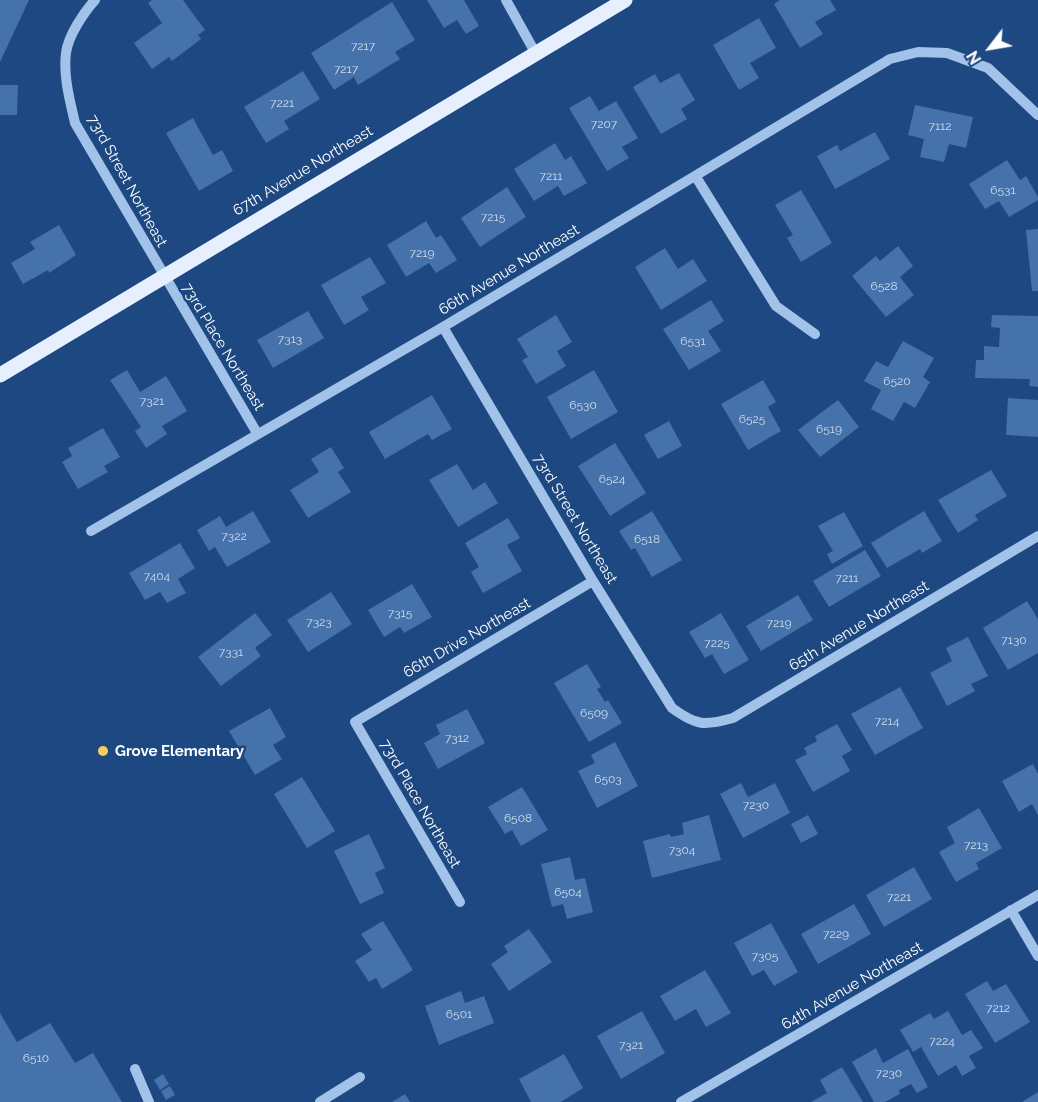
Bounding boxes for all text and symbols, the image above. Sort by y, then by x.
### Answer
north arrow [960,18,1020,78]
house number: 7217 [351,39,375,53]
text: N [963,47,985,68]
house number: 7217 [334,62,358,76]
house number: 7221 [270,96,294,110]
street label: 73rd Street Northeast [83,112,171,250]
house number: 7207 [591,117,617,131]
house number: 7112 [929,119,951,133]
street label: 67th Avenue Northeast [230,122,376,220]
house number: 7211 [540,169,562,183]
house number: 6531 [990,183,1016,197]
house number: 7215 [481,210,505,224]
street label: 66th Avenue Northeast [435,221,583,319]
house number: 7219 [410,246,434,260]
house number: 6528 [870,279,898,293]
street label: 73rd Place Northeast [178,280,268,414]
house number: 7313 [278,332,302,346]
house number: 6531 [680,334,706,348]
house number: 6520 [883,374,911,388]
house number: 7321 [140,394,164,408]
house number: 6530 [569,398,597,412]
house number: 6525 [739,412,765,426]
house number: 6519 [816,422,842,436]
street label: 73rd Street Northeast [529,451,621,587]
house number: 6524 [599,472,625,486]
house number: 7322 [221,529,247,543]
house number: 6518 [634,532,660,546]
house number: 7404 [144,569,170,583]
house number: 7211 [836,571,858,585]
street label: 65th Avenue Northeast [786,577,932,675]
street label: 66th Drive Northeast [400,594,534,682]
house number: 7315 [388,606,412,620]
house number: 7323 [306,615,332,629]
house number: 7219 [767,616,791,630]
house number: 7130 [1001,633,1027,647]
house number: 7225 [704,636,730,650]
house number: 7331 [219,645,243,659]
house number: 6509 [580,706,608,720]
house number: 7214 [875,714,899,728]
house number: 7312 [445,731,469,745]
street label: 73rd Place Northeast [376,737,464,871]
place label: Grove Elementary [115,742,244,760]
marker: Grove Elementary [96,744,110,758]
house number: 6503 [594,772,622,786]
house number: 7230 [743,798,769,812]
house number: 6508 [504,811,532,825]
house number: 7213 [964,838,988,852]
house number: 7304 [669,843,695,857]
house number: 6504 [554,885,582,899]
house number: 7221 [887,890,911,904]
house number: 7229 [823,927,849,941]
street label: 64th Avenue Northeast [778,938,926,1034]
house number: 7305 [752,949,778,963]
house number: 7212 [986,1001,1010,1015]
house number: 6501 [446,1007,472,1021]
house number: 7224 [929,1034,955,1048]
house number: 7321 [619,1038,643,1052]
house number: 6510 [23,1051,49,1065]
house number: 7230 [876,1066,902,1080]

